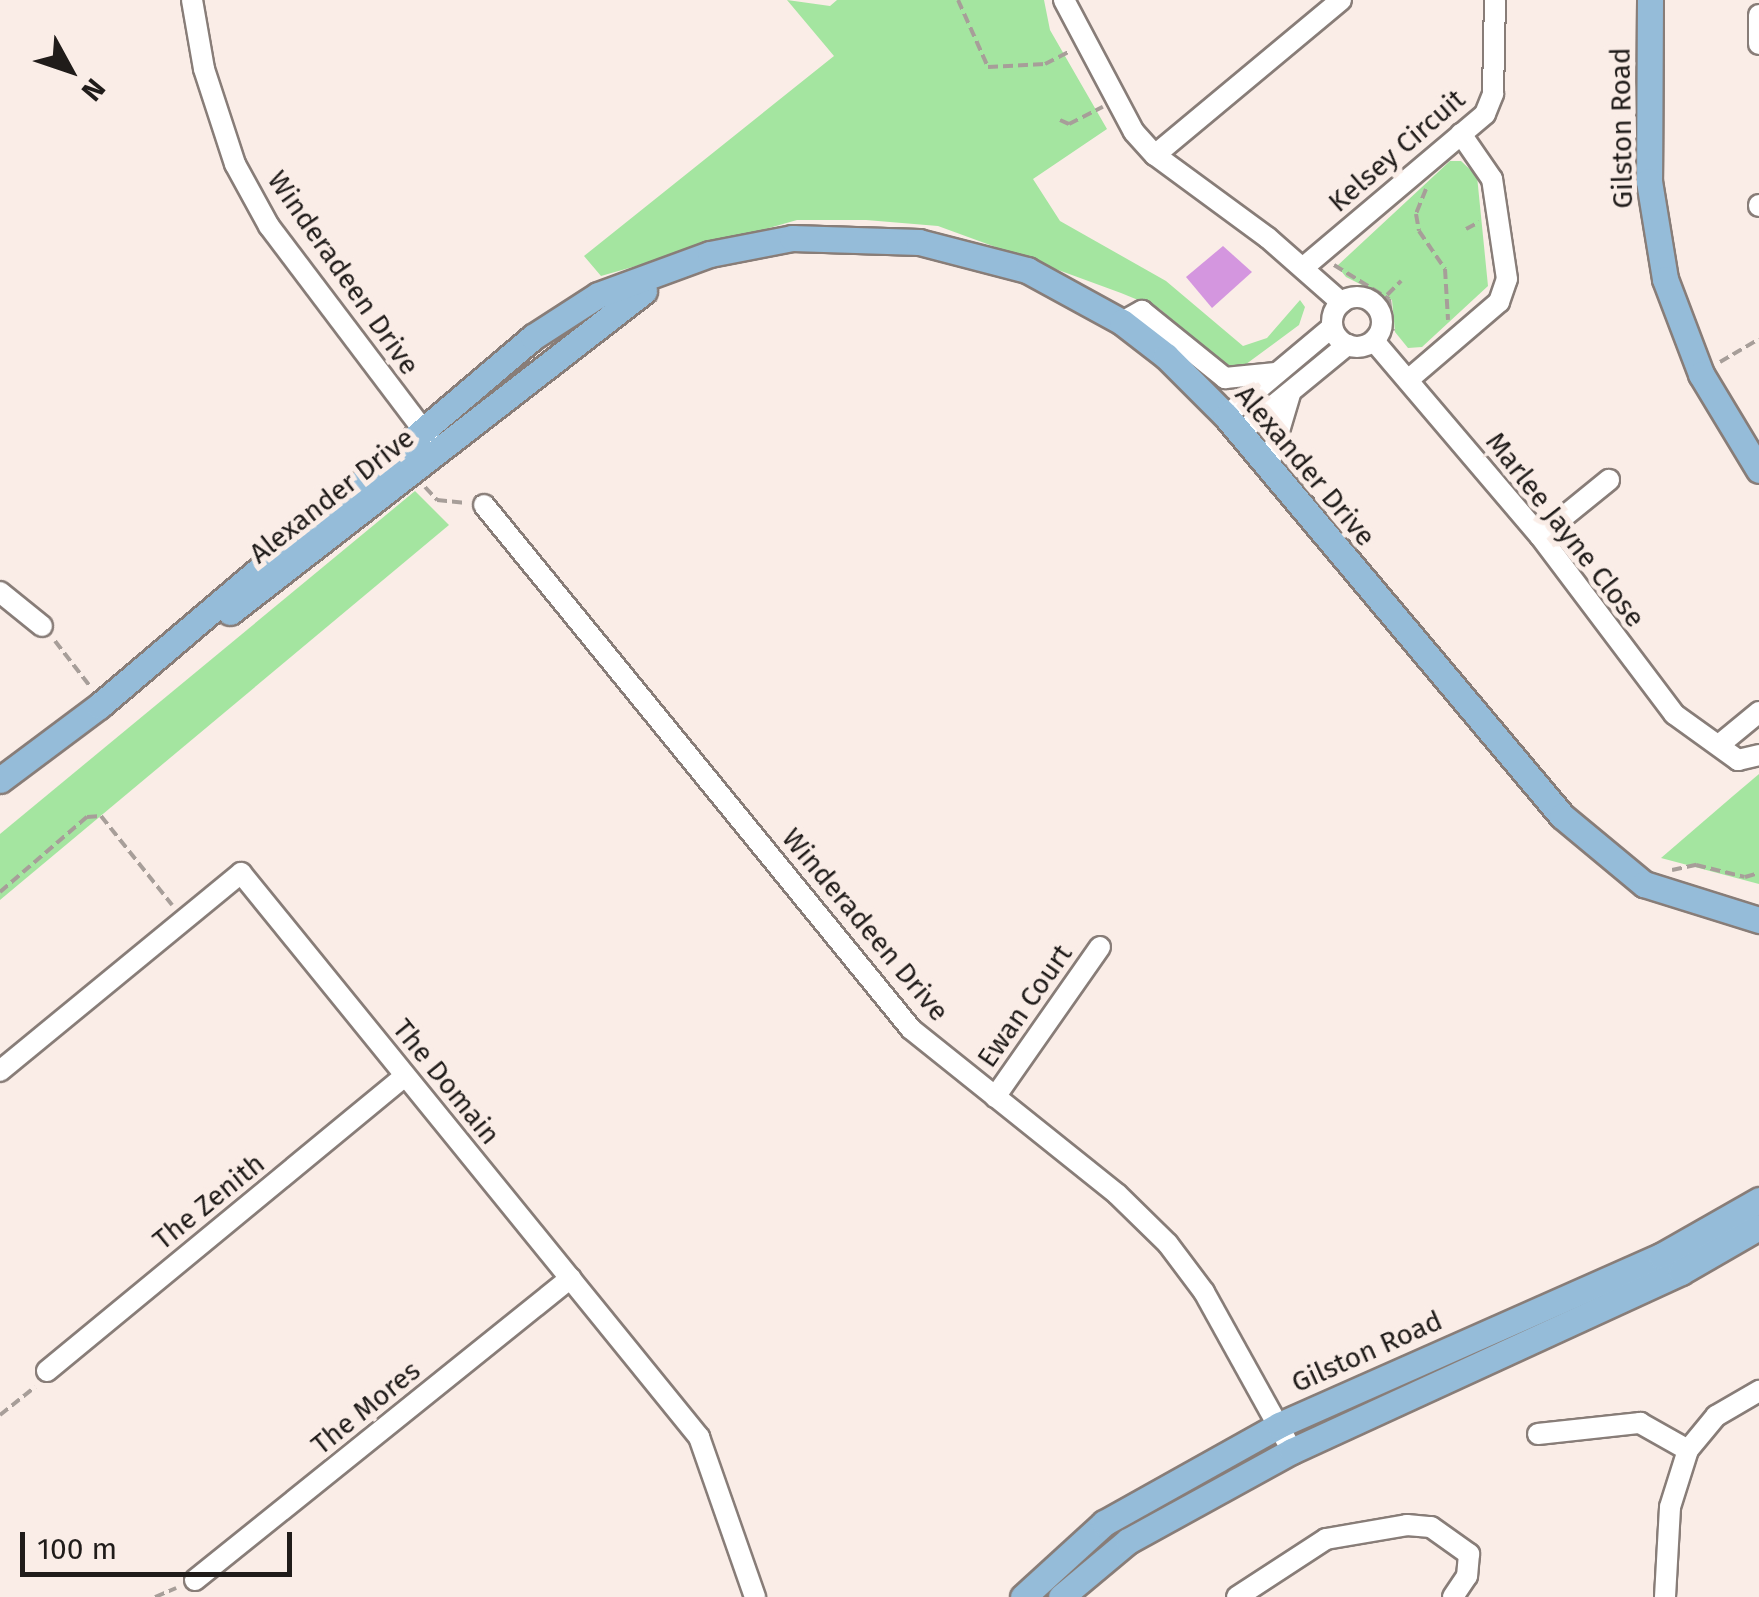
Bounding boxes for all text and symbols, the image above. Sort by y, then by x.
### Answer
north arrow [20,20,120,120]
street label: Gilston Road [1604,47,1640,209]
text: N [75,72,112,107]
street label: Kelsey Circuit [1322,83,1472,219]
street label: Winderadeen Drive [260,165,426,381]
street label: Alexander Drive [1228,379,1382,553]
street label: Alexander Drive [243,421,421,571]
street label: Marlee Jayne Close [1478,426,1652,634]
street label: Winderadeen Drive [775,822,955,1028]
street label: Ewan Court [970,938,1080,1074]
street label: The Domain [385,1013,507,1151]
street label: The Zenith [146,1147,272,1257]
street label: Gilston Road [1286,1304,1448,1400]
street label: The Mores [305,1354,427,1462]
scale bar [25,1512,298,1574]
text: 100 m [37,1531,117,1567]

